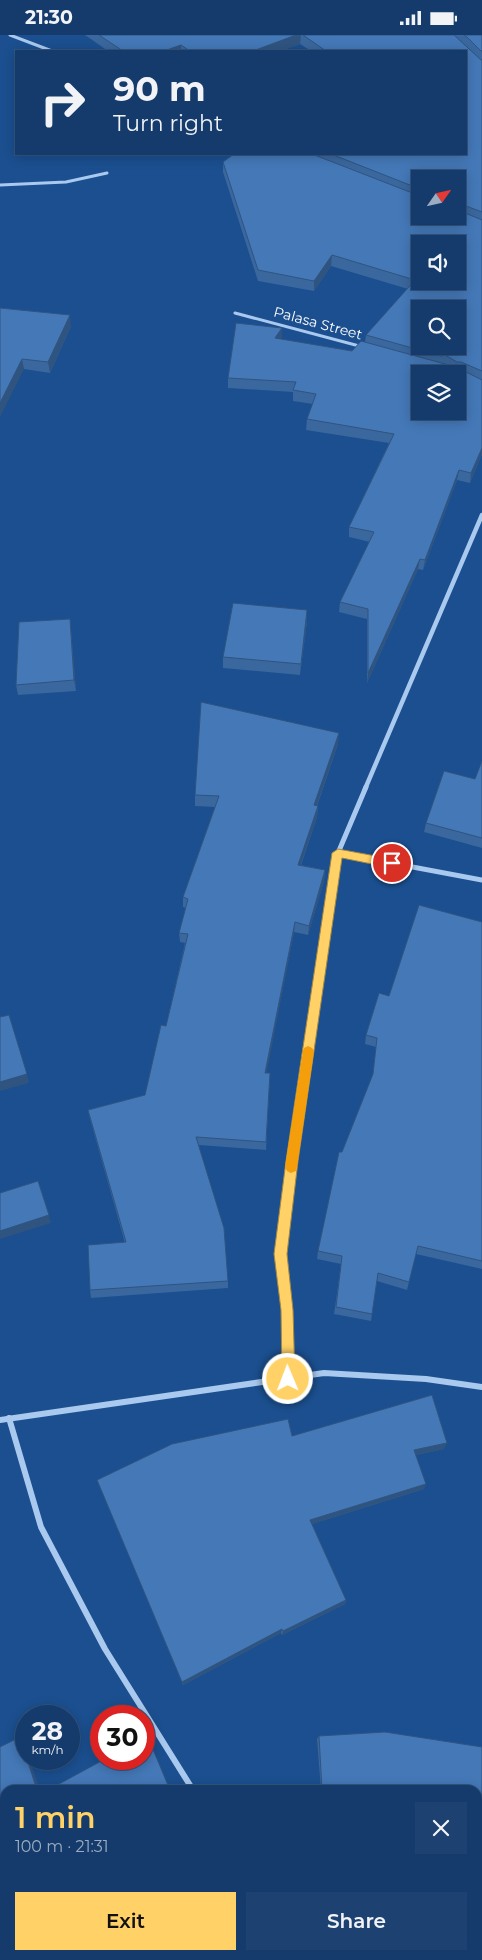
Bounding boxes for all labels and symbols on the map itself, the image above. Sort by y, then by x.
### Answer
north arrow [411,170,466,225]
street label: Palasa Street [272,303,365,344]
pin [371,842,413,884]
position arrow [261,1352,313,1404]
speed limit sign: 30 [90,1705,155,1770]

